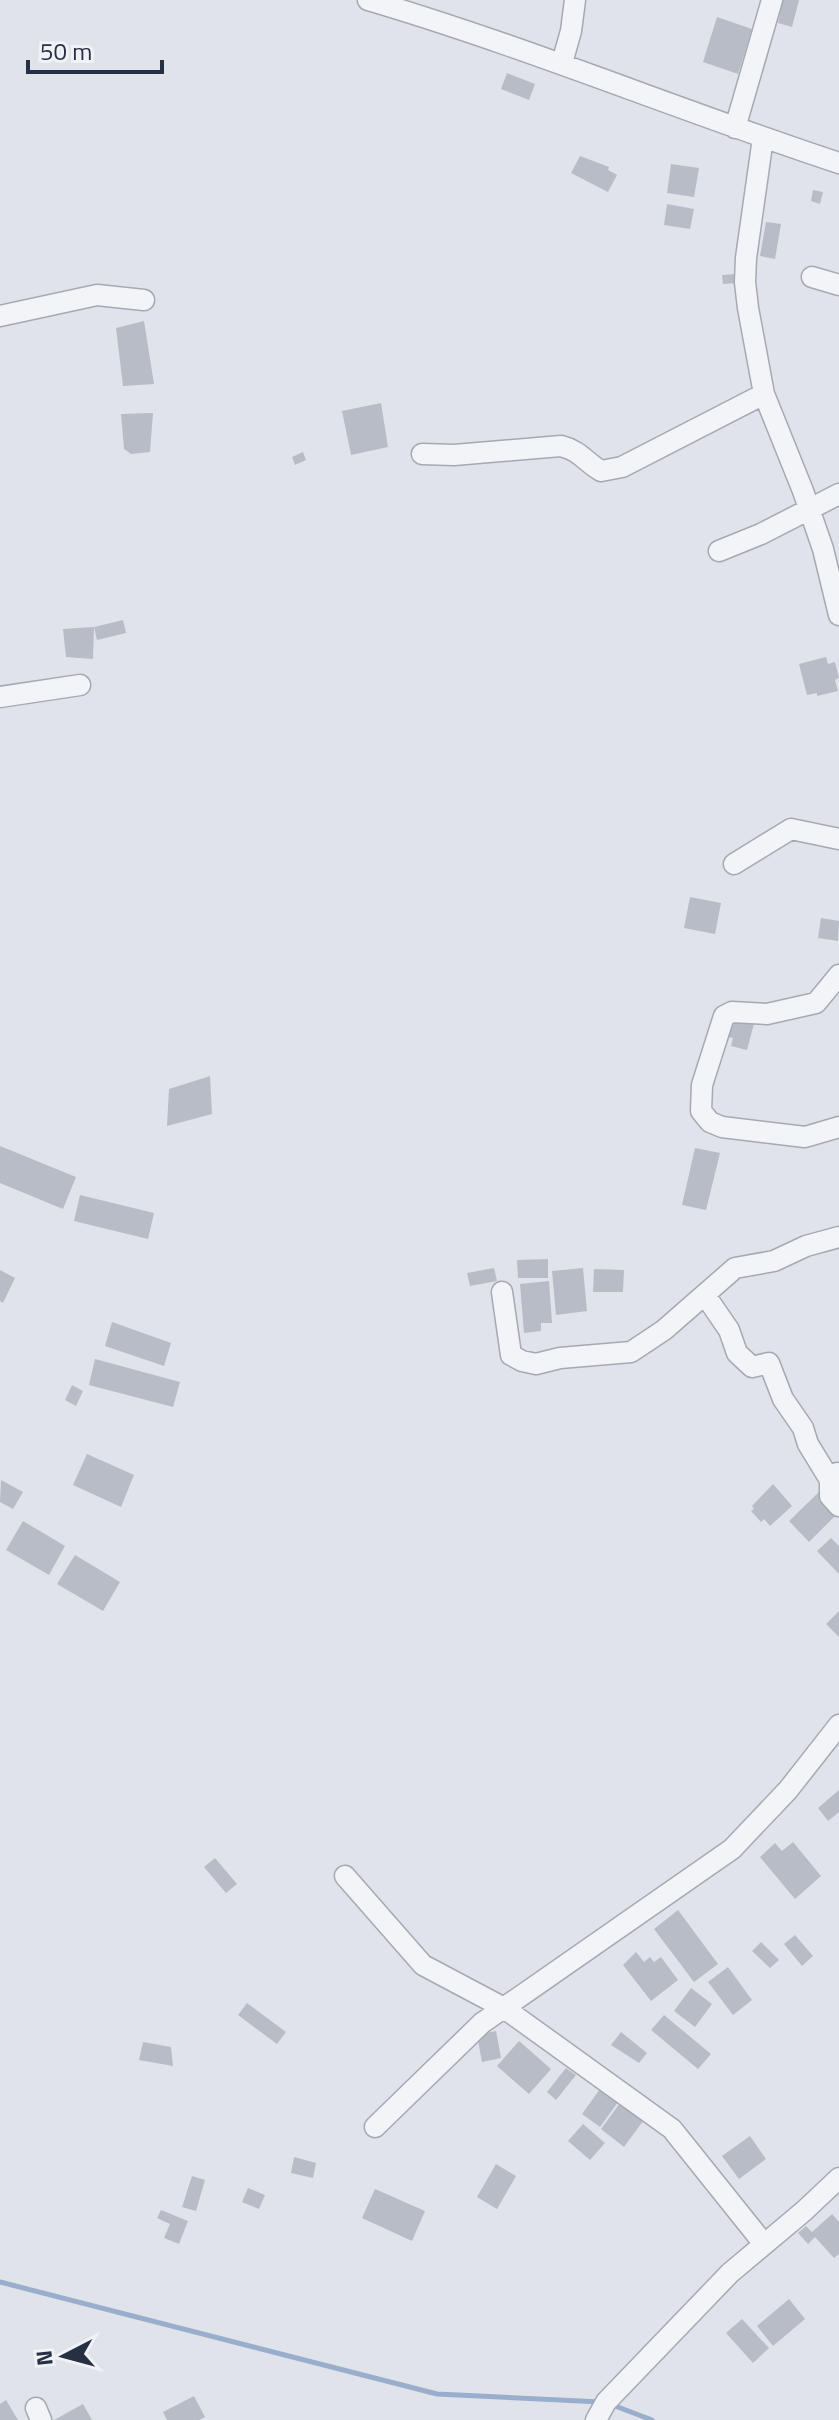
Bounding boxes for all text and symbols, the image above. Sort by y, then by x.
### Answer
scale bar [28,24,162,74]
text: 50 m [40,33,92,69]
north arrow [24,2316,104,2396]
text: N [26,2349,62,2367]

